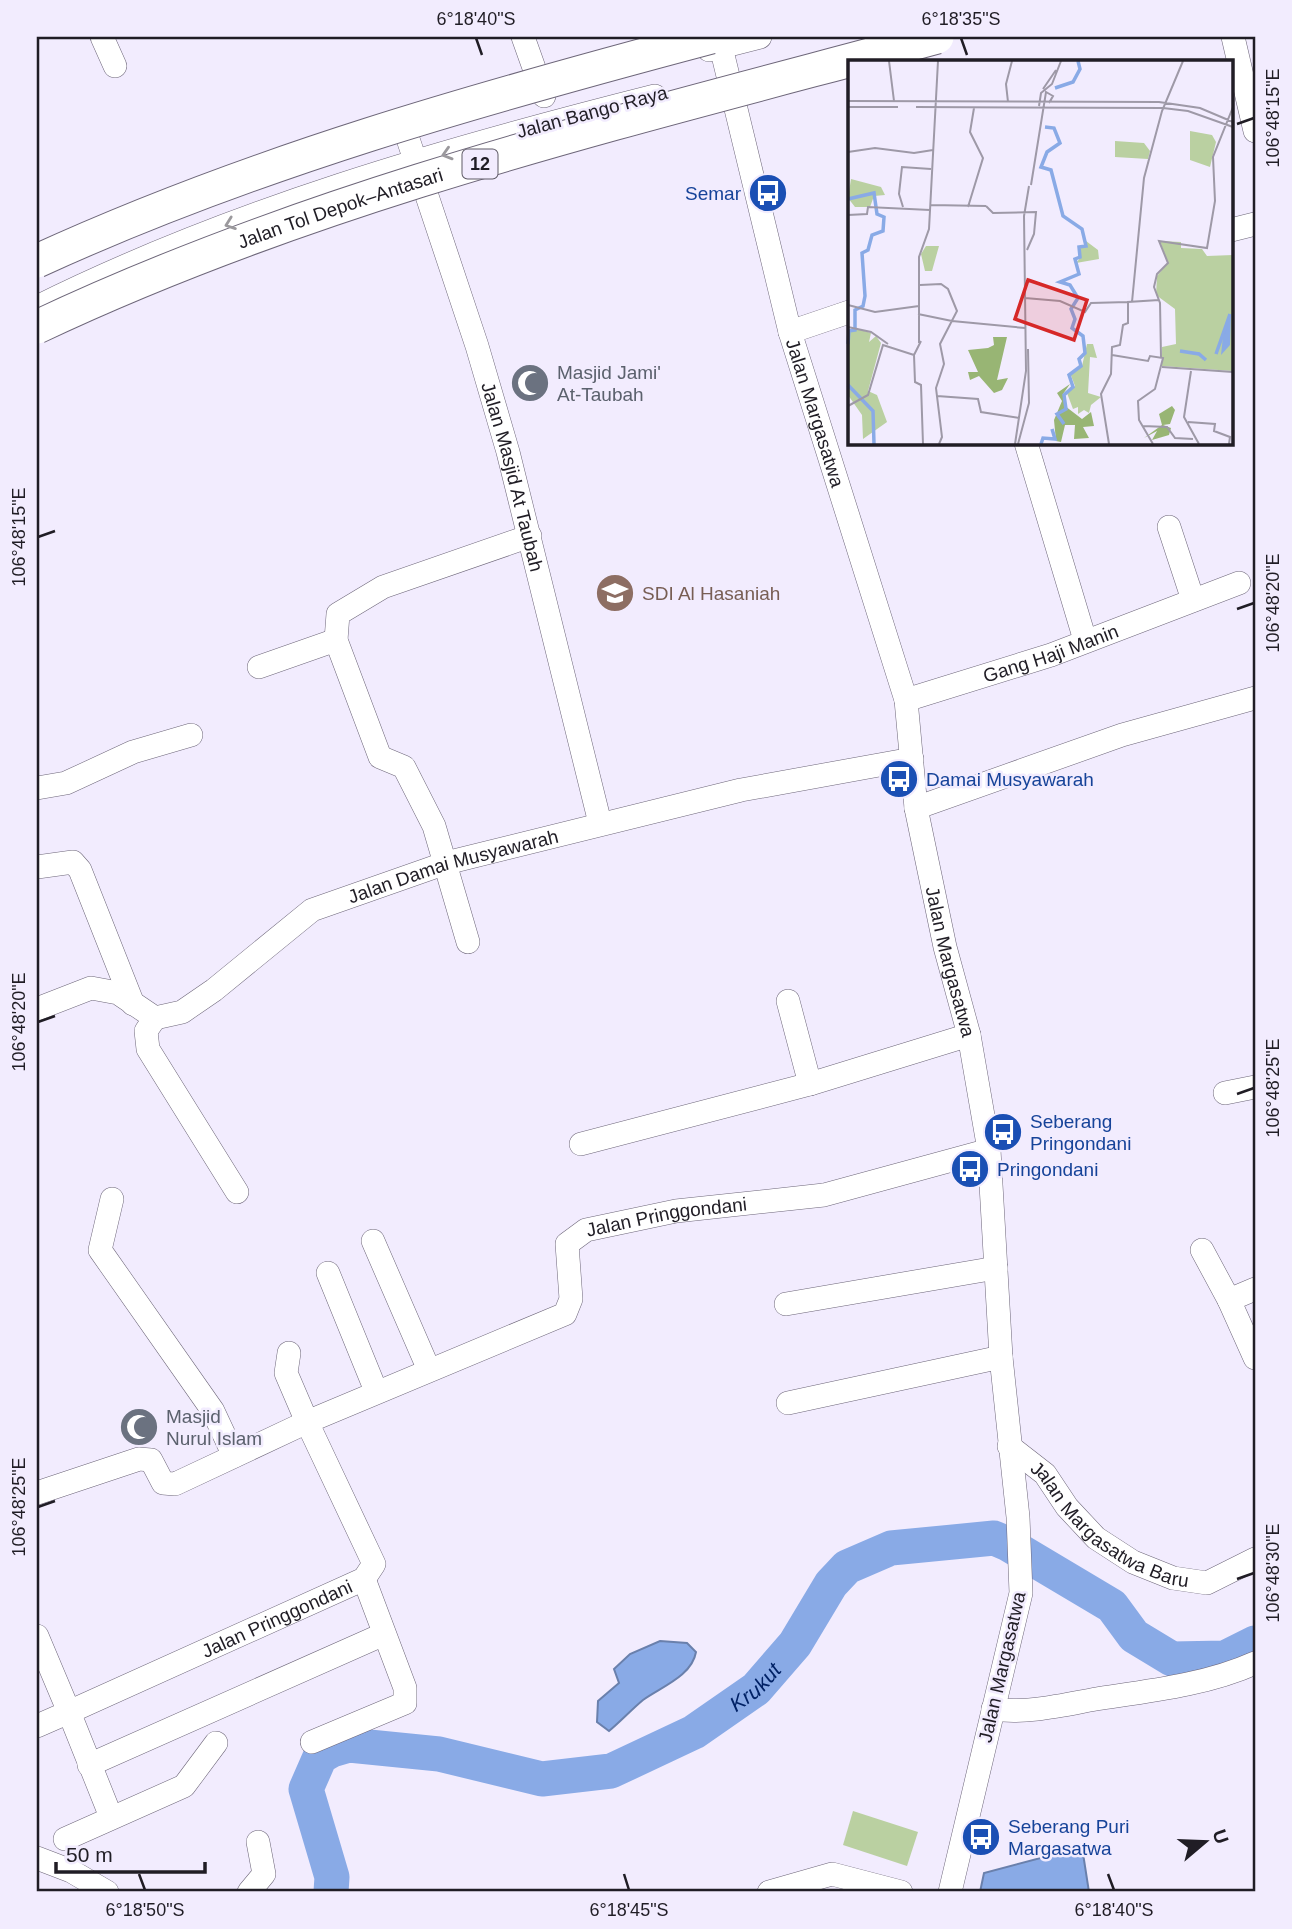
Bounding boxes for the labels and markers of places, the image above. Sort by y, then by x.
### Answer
bus stop icon: Semar [747,172,789,214]
place label: Semar [685,183,742,204]
mosque icon: Masjid Jami' At-Taubah [509,362,551,404]
place label: Masjid Jami' At-Taubah [557,362,661,405]
school or university icon: SDI Al Hasaniah [594,572,636,614]
place label: SDI Al Hasaniah [642,583,780,604]
bus stop icon: Damai Musyawarah [878,758,920,800]
place label: Damai Musyawarah [926,769,1094,790]
bus stop icon: Seberang Pringondani [982,1111,1024,1153]
place label: Seberang Pringondani [1030,1111,1131,1154]
bus stop icon: Pringondani [949,1148,991,1190]
place label: Pringondani [997,1159,1098,1180]
mosque icon: Masjid Nurul Islam [118,1406,160,1448]
place label: Masjid Nurul Islam [166,1406,262,1449]
bus stop icon: Seberang Puri Margasatwa [960,1816,1002,1858]
place label: Seberang Puri Margasatwa [1008,1816,1129,1859]

